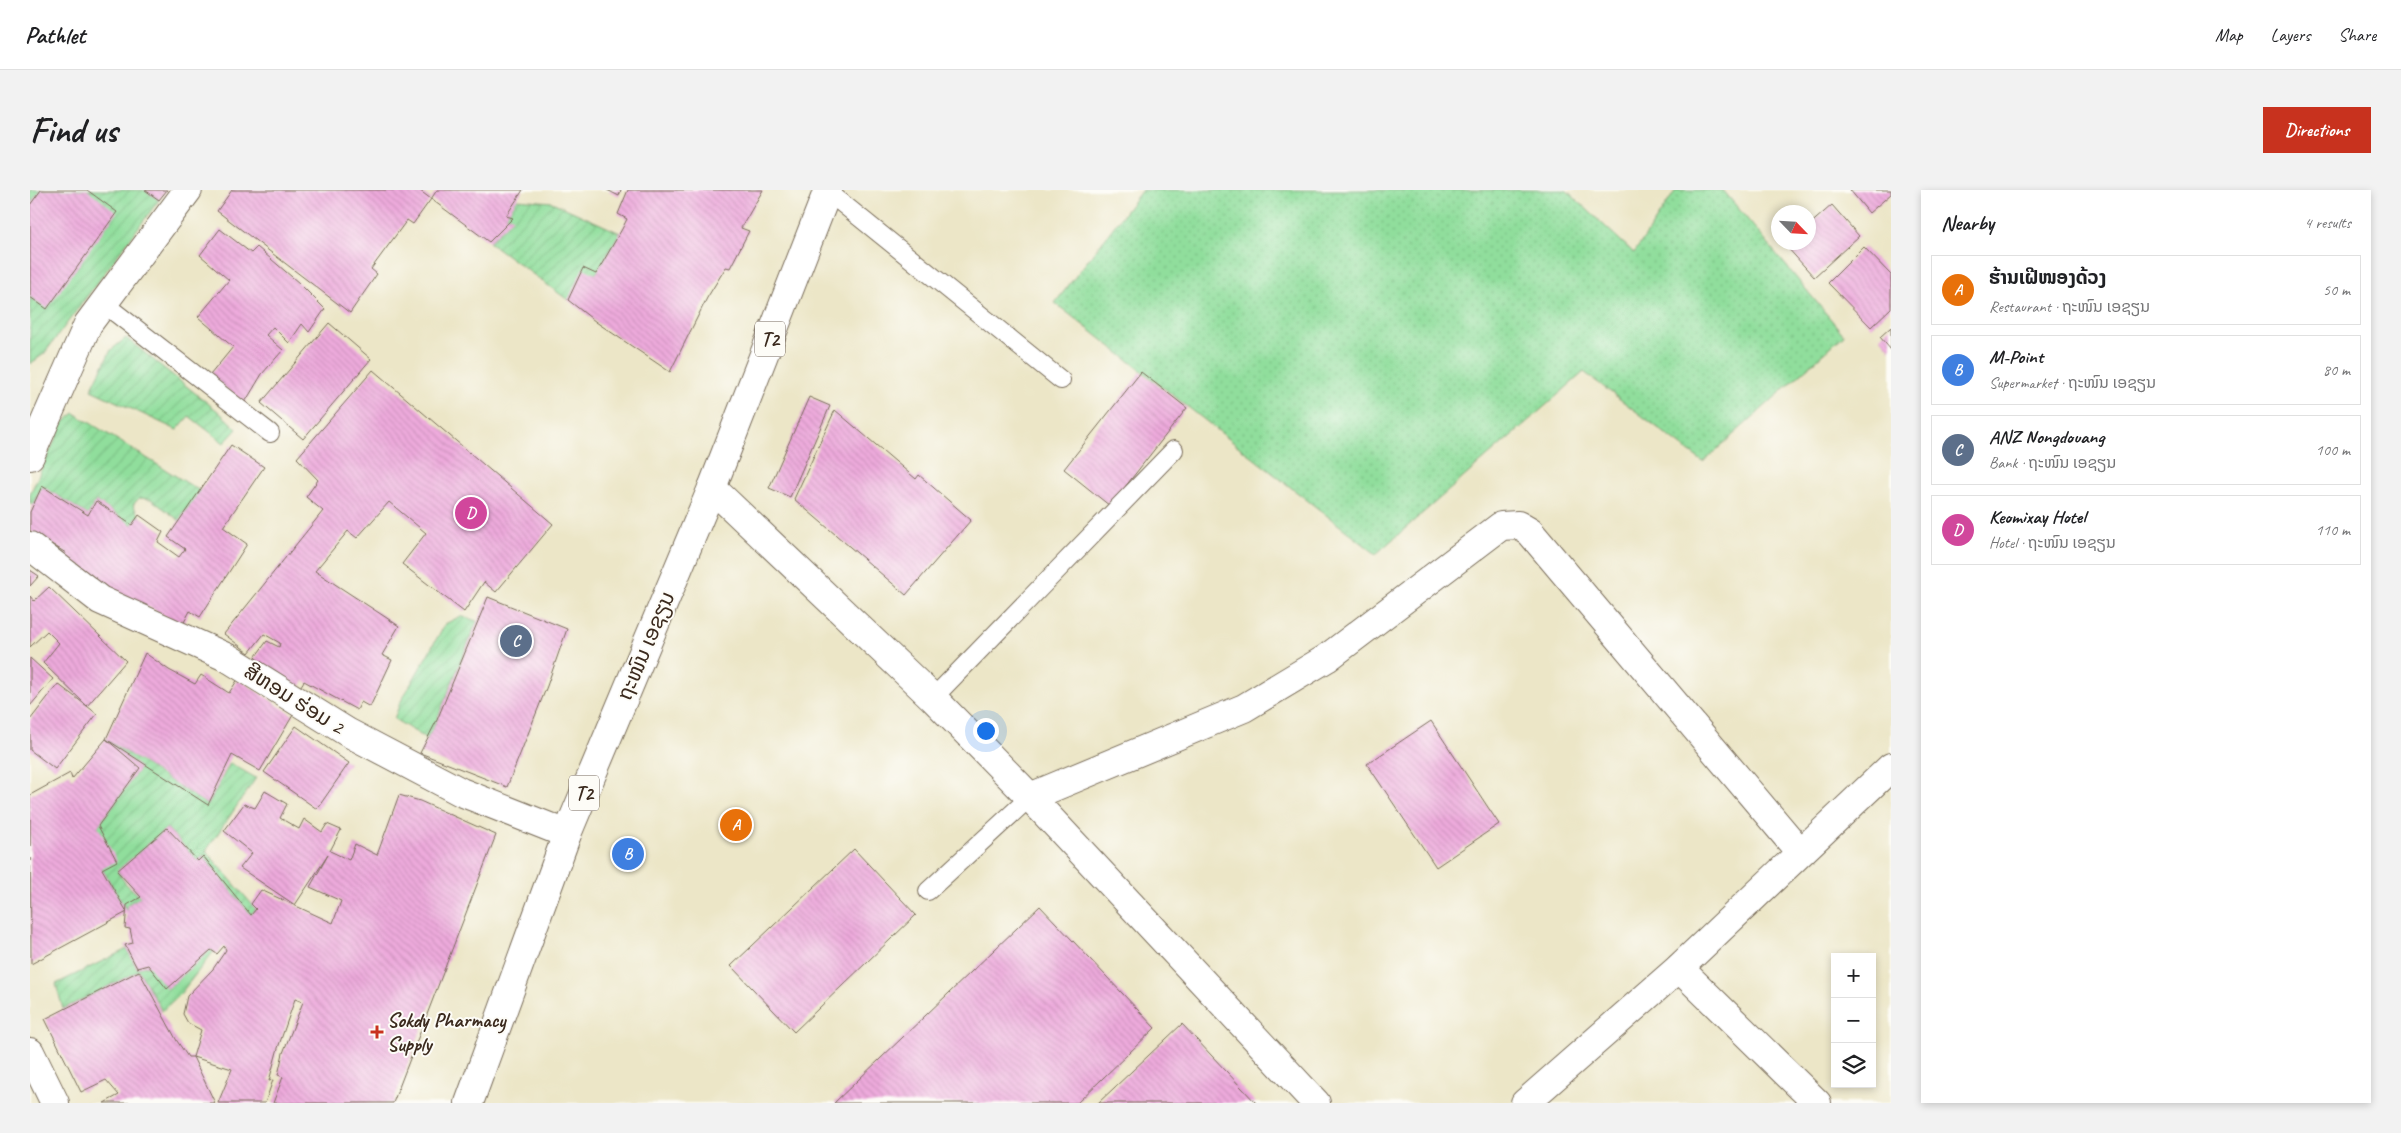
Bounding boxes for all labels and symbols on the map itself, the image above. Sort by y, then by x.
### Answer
north arrow [1771,205,1816,250]
road number: T2 [755,322,785,356]
pin: D [455,494,487,532]
street label: ຖະໜົນ ເອຊຽນ [611,588,681,704]
pin: C [500,622,532,660]
street label: ສີຫອມ ຮ່ອມ 2 [239,658,350,741]
your location [973,718,999,744]
road number: T2 [569,776,599,810]
pin: A [720,806,752,844]
pin: B [612,835,644,873]
place label: Sokdy Pharmacy Supply [387,1007,507,1057]
marker: Sokdy Pharmacy Supply [371,1026,383,1038]

